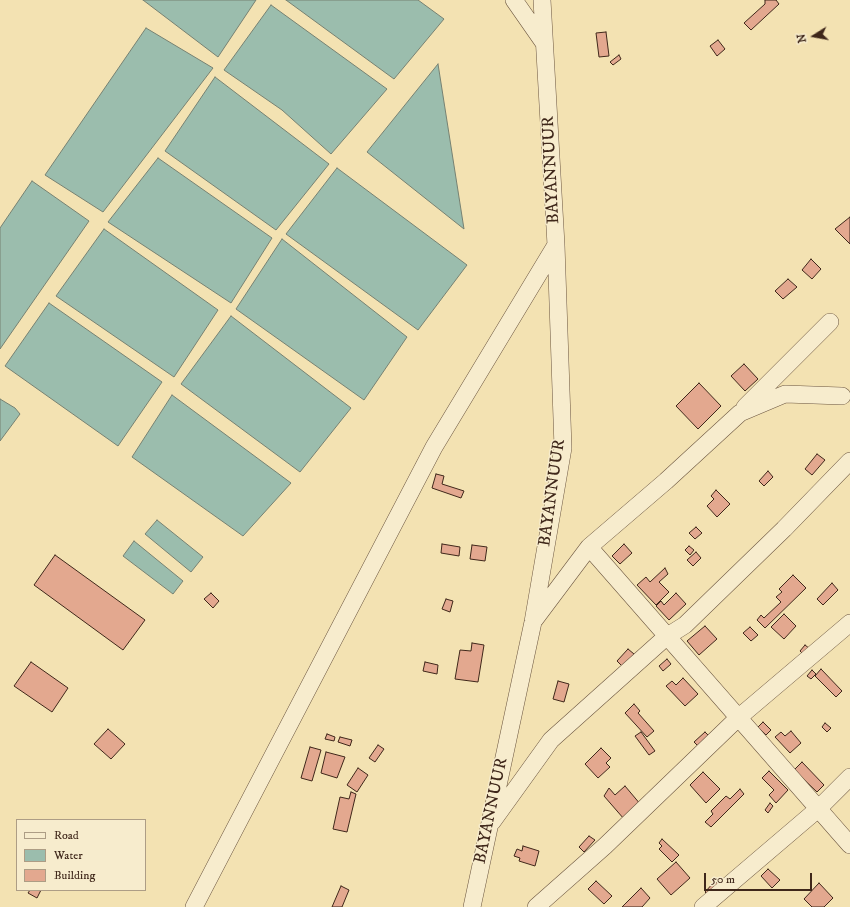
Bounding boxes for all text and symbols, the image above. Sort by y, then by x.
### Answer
north arrow [794,16,834,56]
text: N [794,33,810,44]
street label: BAYANNUUR [539,116,565,224]
street label: BAYANNUUR [535,438,571,548]
street label: BAYANNUUR [471,756,513,866]
legend [16,819,146,891]
text: Road [54,828,79,843]
text: Water [54,848,83,863]
scale bar [706,865,814,891]
text: Building [54,868,95,883]
text: 50 m [711,872,735,887]

